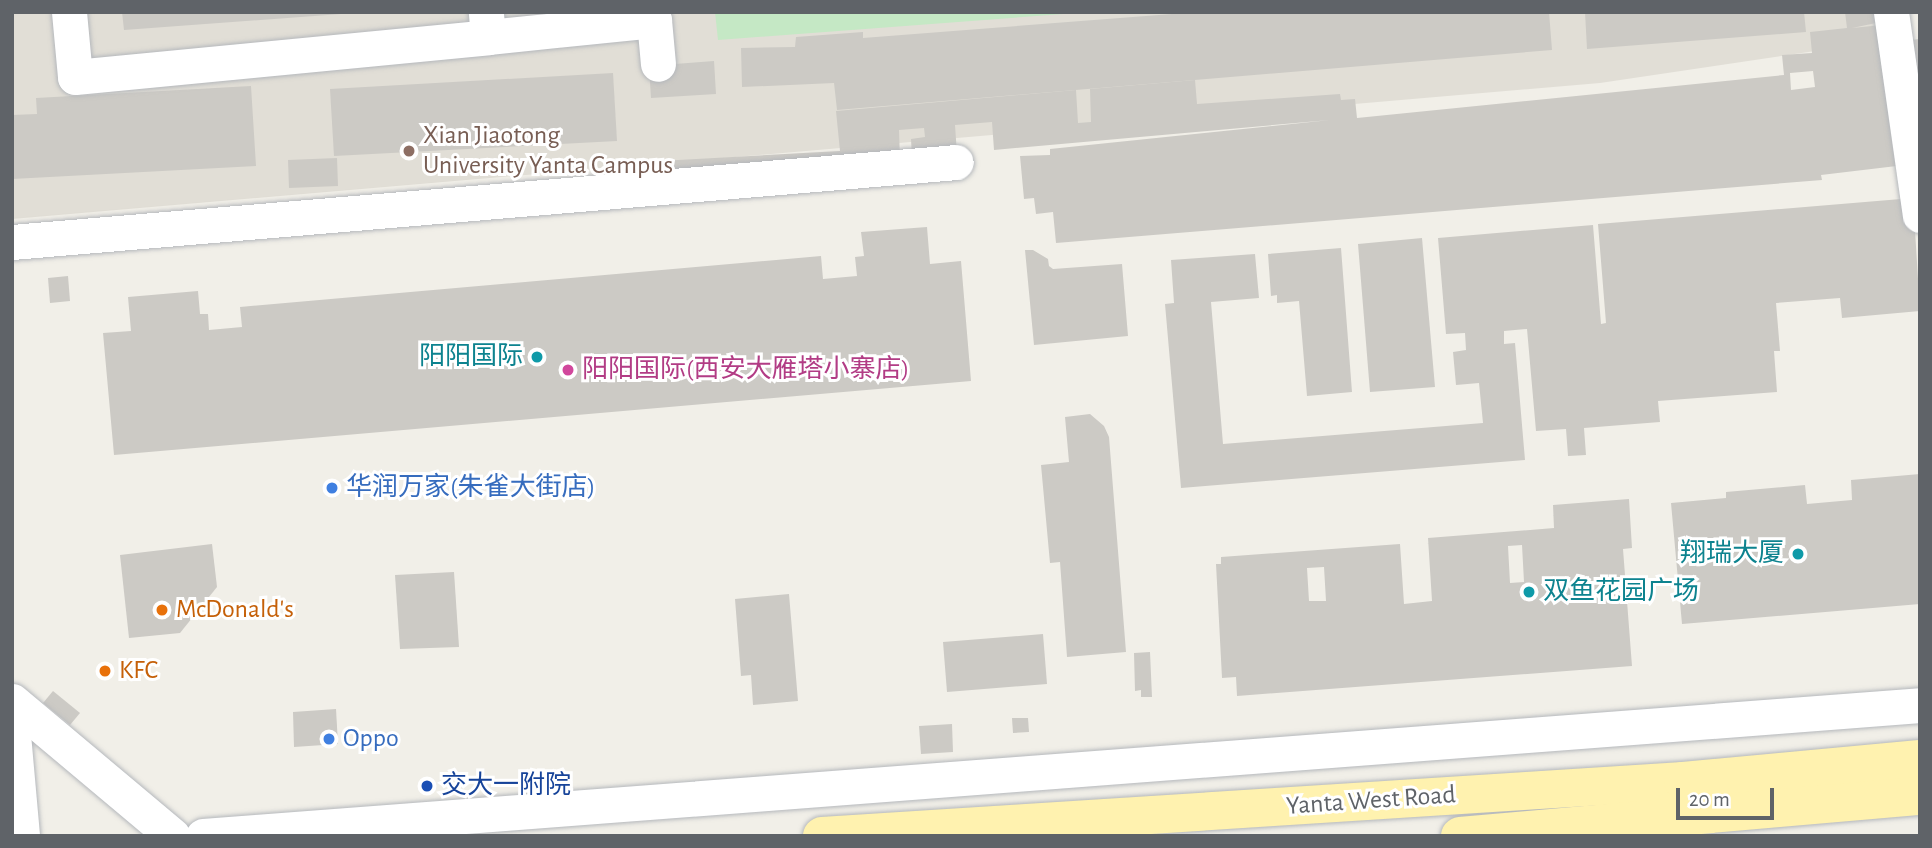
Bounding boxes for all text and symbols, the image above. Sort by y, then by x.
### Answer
place label: Xian Jiaotong University Yanta Campus [423,120,673,182]
marker: Xian Jiaotong University Yanta Campus [401,143,417,159]
place label: 阳阳国际 [419,341,523,373]
marker: 阳阳国际 [529,349,545,365]
place label: 阳阳国际(西安大雁塔小寨店) [582,354,909,386]
marker: 阳阳国际(西安大雁塔小寨店) [560,362,576,378]
place label: 华润万家(朱雀大街店) [346,472,595,504]
marker: 华润万家(朱雀大街店) [324,480,340,496]
place label: 翔瑞大厦 [1680,538,1784,570]
marker: 翔瑞大厦 [1790,546,1806,562]
place label: 双鱼花园广场 [1543,576,1699,608]
marker: 双鱼花园广场 [1521,584,1537,600]
place label: McDonald's [176,594,294,626]
marker: McDonald's [154,602,170,618]
place label: KFC [119,655,158,687]
marker: KFC [97,663,113,679]
place label: Oppo [343,723,399,755]
marker: Oppo [321,731,337,747]
place label: 交大一附院 [441,770,571,802]
scale bar [1680,774,1778,818]
marker: 交大一附院 [419,778,435,794]
street label: Yanta West Road [1285,780,1457,822]
text: 20 m [1689,789,1730,810]

